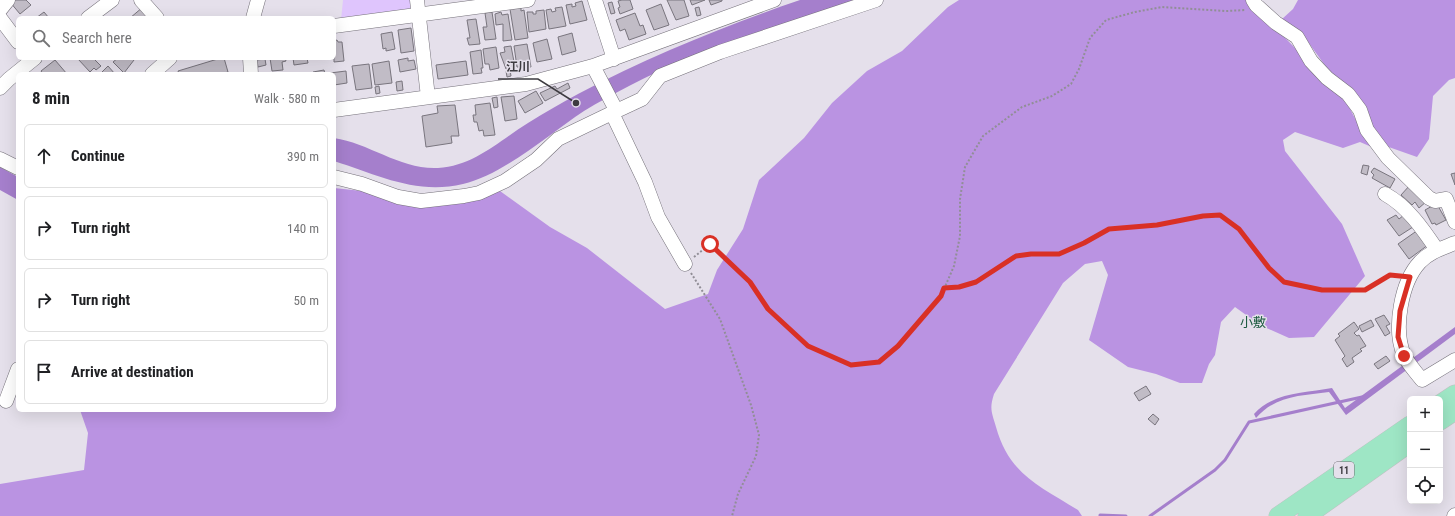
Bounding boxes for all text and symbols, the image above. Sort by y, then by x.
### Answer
search box [16,16,336,60]
icon: search [30,27,52,49]
text: Search here [62,29,132,47]
callout: 江川 [498,55,538,79]
text: 江川 [506,60,530,74]
text: 8 min [32,88,70,108]
text: Walk · 580 m [254,91,320,106]
icon: ahead [33,145,55,167]
text: Continue [71,147,125,165]
text: 390 m [287,149,319,164]
icon: right [33,217,55,239]
text: Turn right [71,219,130,237]
text: 140 m [287,221,319,236]
route start [701,235,719,253]
icon: right [33,289,55,311]
text: Turn right [71,291,130,309]
text: 50 m [293,293,319,308]
district label: 小敷 [1240,315,1266,330]
route end [1395,347,1413,365]
icon: arrive [33,361,55,383]
text: Arrive at destination [71,363,194,381]
map controls [1407,396,1443,504]
button: + [1407,396,1443,432]
button: − [1407,432,1443,468]
road number: 11 [1334,462,1354,478]
button: locate [1407,468,1443,504]

